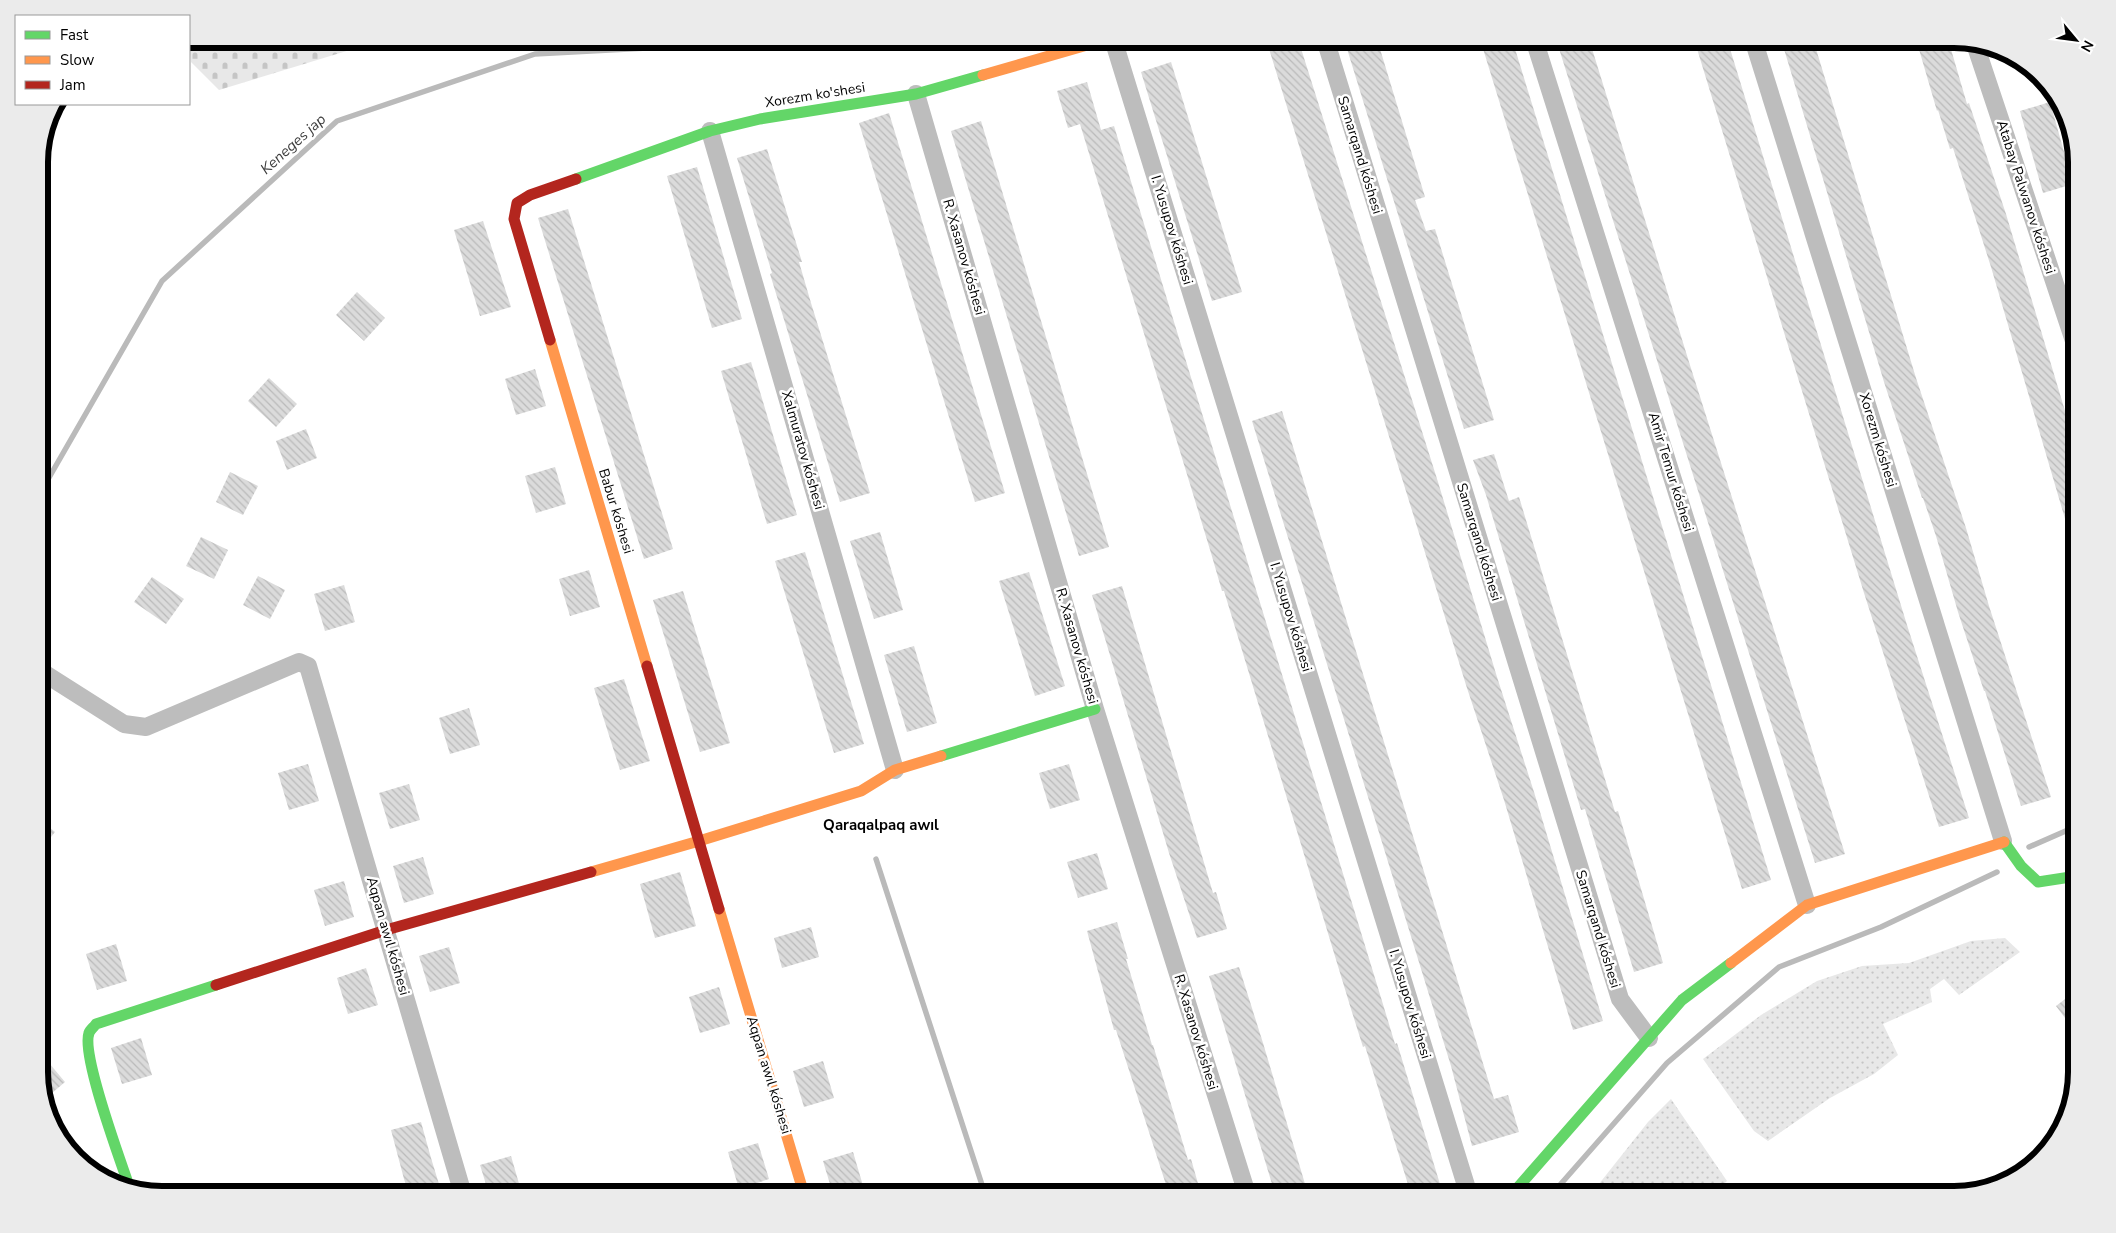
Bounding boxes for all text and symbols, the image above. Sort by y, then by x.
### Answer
legend [15,15,190,105]
north arrow [2051,15,2101,65]
text: Fast [60,25,89,45]
text: N [2076,37,2098,55]
text: Slow [60,50,95,70]
text: Jam [59,75,86,95]
street label: Xorezm ko'shesi [764,78,866,112]
street label: Samarqand kóshesi [1333,94,1387,216]
water label: Keneges jap [256,109,330,179]
street label: Atabay Palwanov kóshesi [1992,118,2060,276]
street label: I. Yusupov kóshesi [1146,173,1198,287]
street label: R. Xasanov kóshesi [938,197,990,317]
street label: Xalmuratov kóshesi [777,388,829,512]
street label: Xorezm kóshesi [1855,390,1901,490]
street label: Amir Temur kóshesi [1644,410,1698,534]
street label: Babur kóshesi [594,466,638,556]
street label: Samarqand kóshesi [1452,481,1506,603]
street label: I. Yusupov kóshesi [1265,560,1317,674]
street label: R. Xasanov kóshesi [1051,586,1103,706]
district label: Qaraqalpaq awıl [823,815,939,835]
street label: Samarqand kóshesi [1571,868,1625,990]
street label: Aqpan awıl kóshesi [362,875,414,997]
street label: I. Yusupov kóshesi [1384,947,1436,1061]
street label: R. Xasanov kóshesi [1169,972,1223,1092]
street label: Aqpan awıl kóshesi [742,1014,796,1136]

